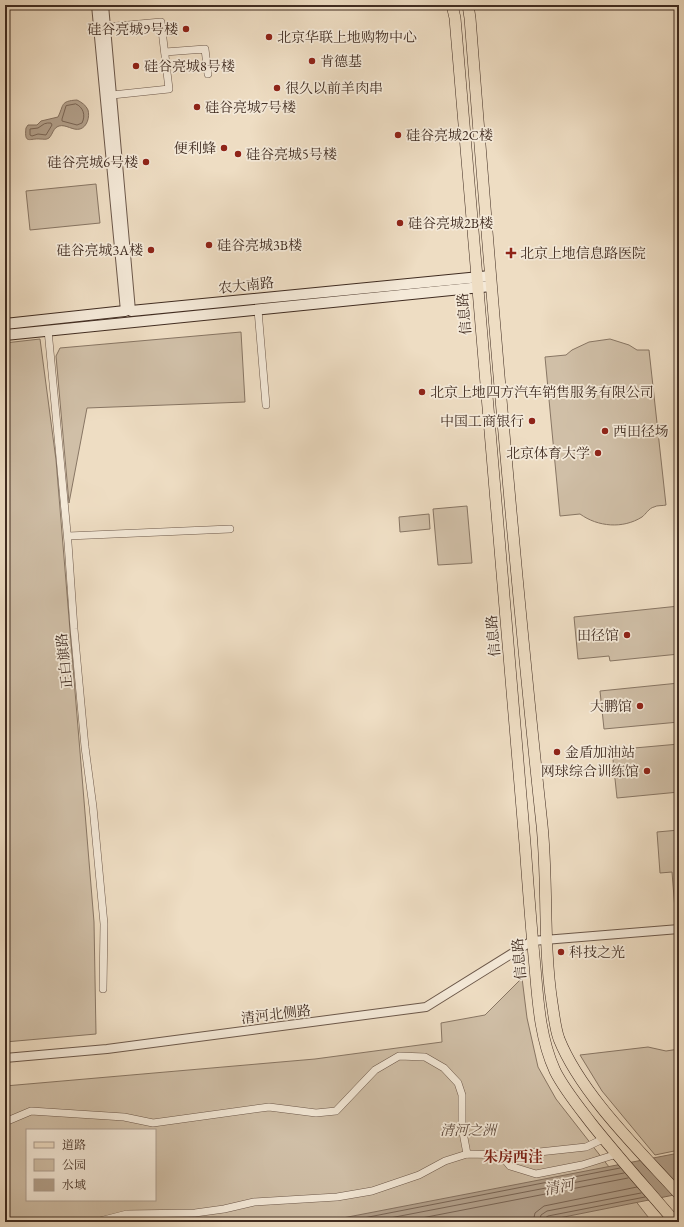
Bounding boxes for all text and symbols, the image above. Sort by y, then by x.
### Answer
place label: 硅谷亮城9号楼 [87,20,178,38]
marker: 硅谷亮城9号楼 [181,24,191,34]
place label: 北京华联上地购物中心 [277,28,417,46]
marker: 北京华联上地购物中心 [264,32,274,42]
place label: 肯德基 [320,52,362,70]
marker: 肯德基 [307,56,317,66]
place label: 硅谷亮城8号楼 [144,57,235,75]
marker: 硅谷亮城8号楼 [131,61,141,71]
place label: 很久以前羊肉串 [285,79,383,97]
marker: 很久以前羊肉串 [272,83,282,93]
place label: 硅谷亮城7号楼 [205,98,296,116]
marker: 硅谷亮城7号楼 [192,102,202,112]
place label: 硅谷亮城2C楼 [406,126,493,144]
marker: 硅谷亮城2C楼 [393,130,403,140]
place label: 便利蜂 [174,139,216,157]
marker: 便利蜂 [219,143,229,153]
place label: 硅谷亮城5号楼 [246,145,337,163]
marker: 硅谷亮城5号楼 [233,149,243,159]
place label: 硅谷亮城6号楼 [47,153,138,171]
marker: 硅谷亮城6号楼 [141,157,151,167]
place label: 硅谷亮城2B楼 [408,214,493,232]
marker: 硅谷亮城2B楼 [395,218,405,228]
place label: 硅谷亮城3B楼 [217,236,302,254]
marker: 硅谷亮城3B楼 [204,240,214,250]
place label: 硅谷亮城3A楼 [57,241,143,259]
place label: 北京上地信息路医院 [520,244,646,262]
marker: 硅谷亮城3A楼 [146,245,156,255]
marker: 北京上地信息路医院 [505,247,517,259]
street label: 农大南路 [217,273,275,297]
street label: 信息路 [453,292,475,336]
place label: 北京上地四方汽车销售服务有限公司 [430,383,654,401]
marker: 北京上地四方汽车销售服务有限公司 [417,387,427,397]
place label: 中国工商银行 [440,412,524,430]
marker: 中国工商银行 [527,416,537,426]
place label: 西田径场 [613,422,669,440]
marker: 西田径场 [600,426,610,436]
place label: 北京体育大学 [506,444,590,462]
marker: 北京体育大学 [593,448,603,458]
street label: 信息路 [482,614,504,658]
place label: 田径馆 [577,626,619,644]
marker: 田径馆 [622,630,632,640]
street label: 正白旗路 [52,632,76,690]
place label: 大鹏馆 [590,697,632,715]
marker: 大鹏馆 [635,701,645,711]
place label: 金盾加油站 [565,743,635,761]
marker: 金盾加油站 [552,747,562,757]
place label: 网球综合训练馆 [541,762,639,780]
marker: 网球综合训练馆 [642,766,652,776]
street label: 信息路 [508,937,530,981]
place label: 科技之光 [569,943,625,961]
marker: 科技之光 [556,947,566,957]
street label: 清河北侧路 [240,1001,312,1027]
park label: 清河之洲 [440,1121,499,1139]
legend [26,1129,156,1201]
text: 道路 [62,1137,86,1153]
district label: 朱房西洼 [483,1147,543,1166]
text: 公园 [62,1157,86,1173]
water label: 清河 [542,1174,578,1199]
text: 水域 [62,1177,86,1193]

